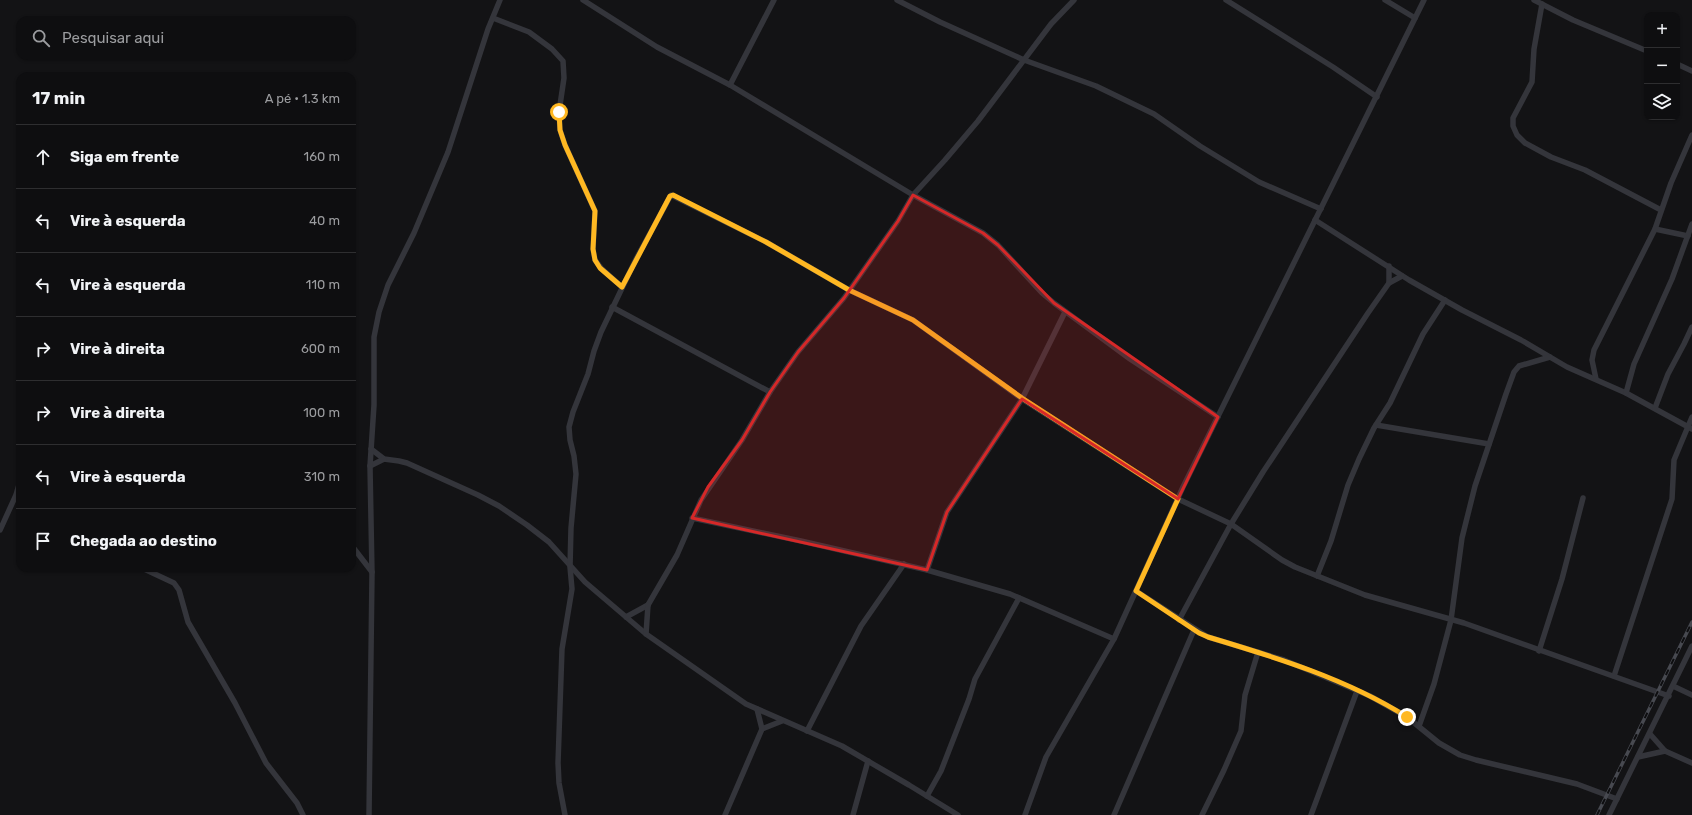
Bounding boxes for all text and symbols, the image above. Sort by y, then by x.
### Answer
map controls [1644,12,1680,120]
button: + [1644,12,1680,48]
search box [16,16,356,60]
icon: search [30,27,52,49]
text: Pesquisar aqui [62,29,164,47]
button: − [1644,48,1680,84]
button: layers [1644,84,1680,120]
text: 17 min [32,88,85,108]
text: A pé · 1.3 km [265,91,340,106]
route start [550,103,568,121]
icon: ahead [32,146,54,168]
text: Siga em frente [70,148,179,166]
text: 160 m [304,149,340,164]
icon: left [32,210,54,232]
text: Vire à esquerda [70,212,186,230]
text: 40 m [309,213,340,228]
icon: left [32,274,54,296]
text: Vire à esquerda [70,276,186,294]
text: 110 m [306,277,340,292]
icon: right [32,338,54,360]
text: Vire à direita [70,340,165,358]
text: 600 m [301,341,340,356]
icon: right [32,402,54,424]
text: Vire à direita [70,404,165,422]
text: 100 m [303,405,340,420]
icon: left [32,466,54,488]
text: Vire à esquerda [70,468,186,486]
text: 310 m [304,469,340,484]
icon: arrive [32,530,54,552]
text: Chegada ao destino [70,532,217,550]
route end [1398,708,1416,726]

